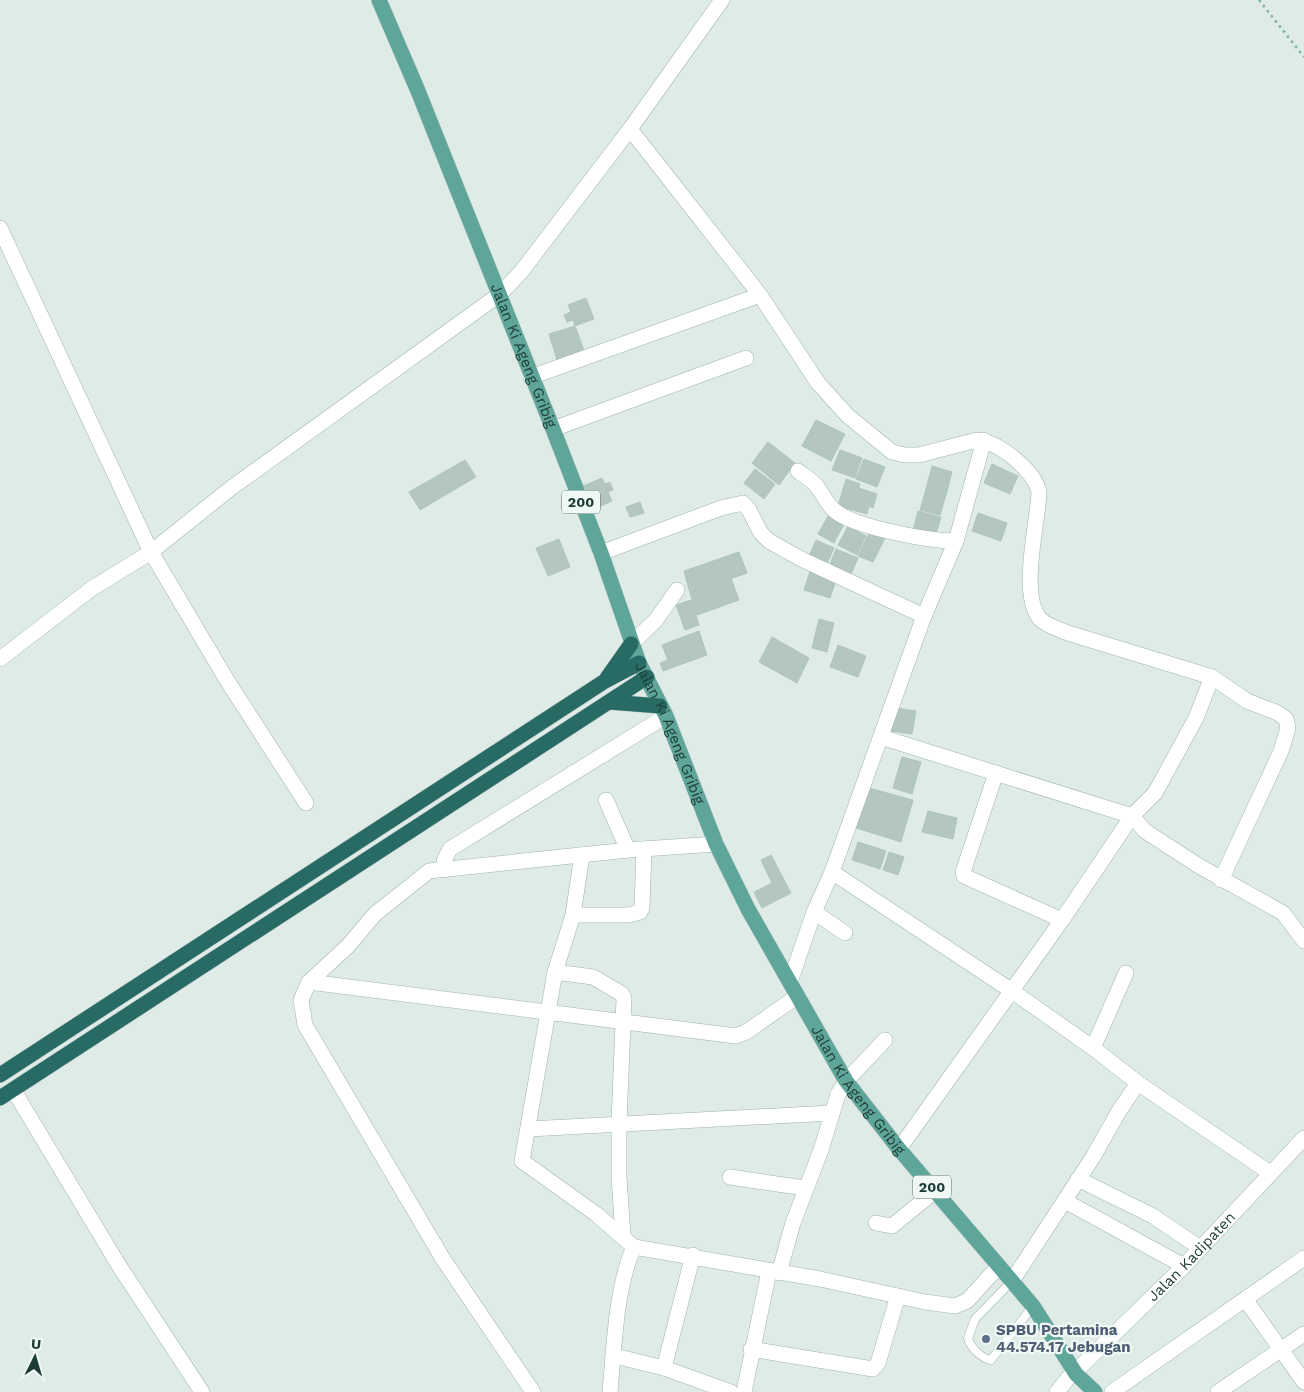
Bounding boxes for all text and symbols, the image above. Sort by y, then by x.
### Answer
street label: Jalan Ki Ageng Gribig [487,281,561,431]
road number: 200 [562,491,600,514]
street label: Jalan Ki Ageng Gribig [631,659,709,807]
street label: Jalan Ki Ageng Gribig [807,1022,909,1159]
road number: 200 [913,1176,951,1198]
street label: Jalan Kadipaten [1144,1208,1239,1305]
place label: SPBU Pertamina 44.574.17 Jebugan [996,1321,1131,1356]
north arrow [10,1332,60,1382]
marker: SPBU Pertamina 44.574.17 Jebugan [980,1333,992,1345]
text: U [30,1336,42,1352]

